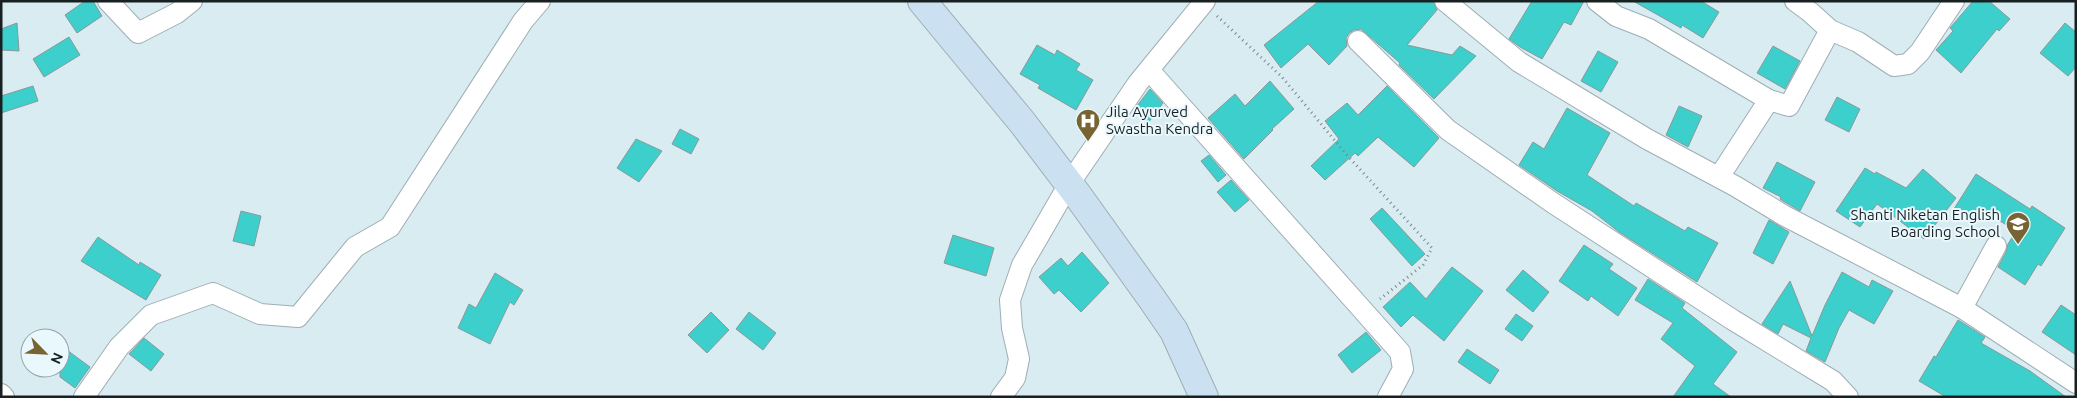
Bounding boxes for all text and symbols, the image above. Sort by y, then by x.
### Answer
place label: Jila Ayurved Swastha Kendra [1106,103,1213,137]
hospital icon: Jila Ayurved Swastha Kendra [1075,108,1101,142]
place label: Shanti Niketan English Boarding School [1851,206,2000,240]
school or university icon: Shanti Niketan English Boarding School [2005,211,2031,245]
north arrow [20,328,70,378]
text: N [47,350,66,366]

